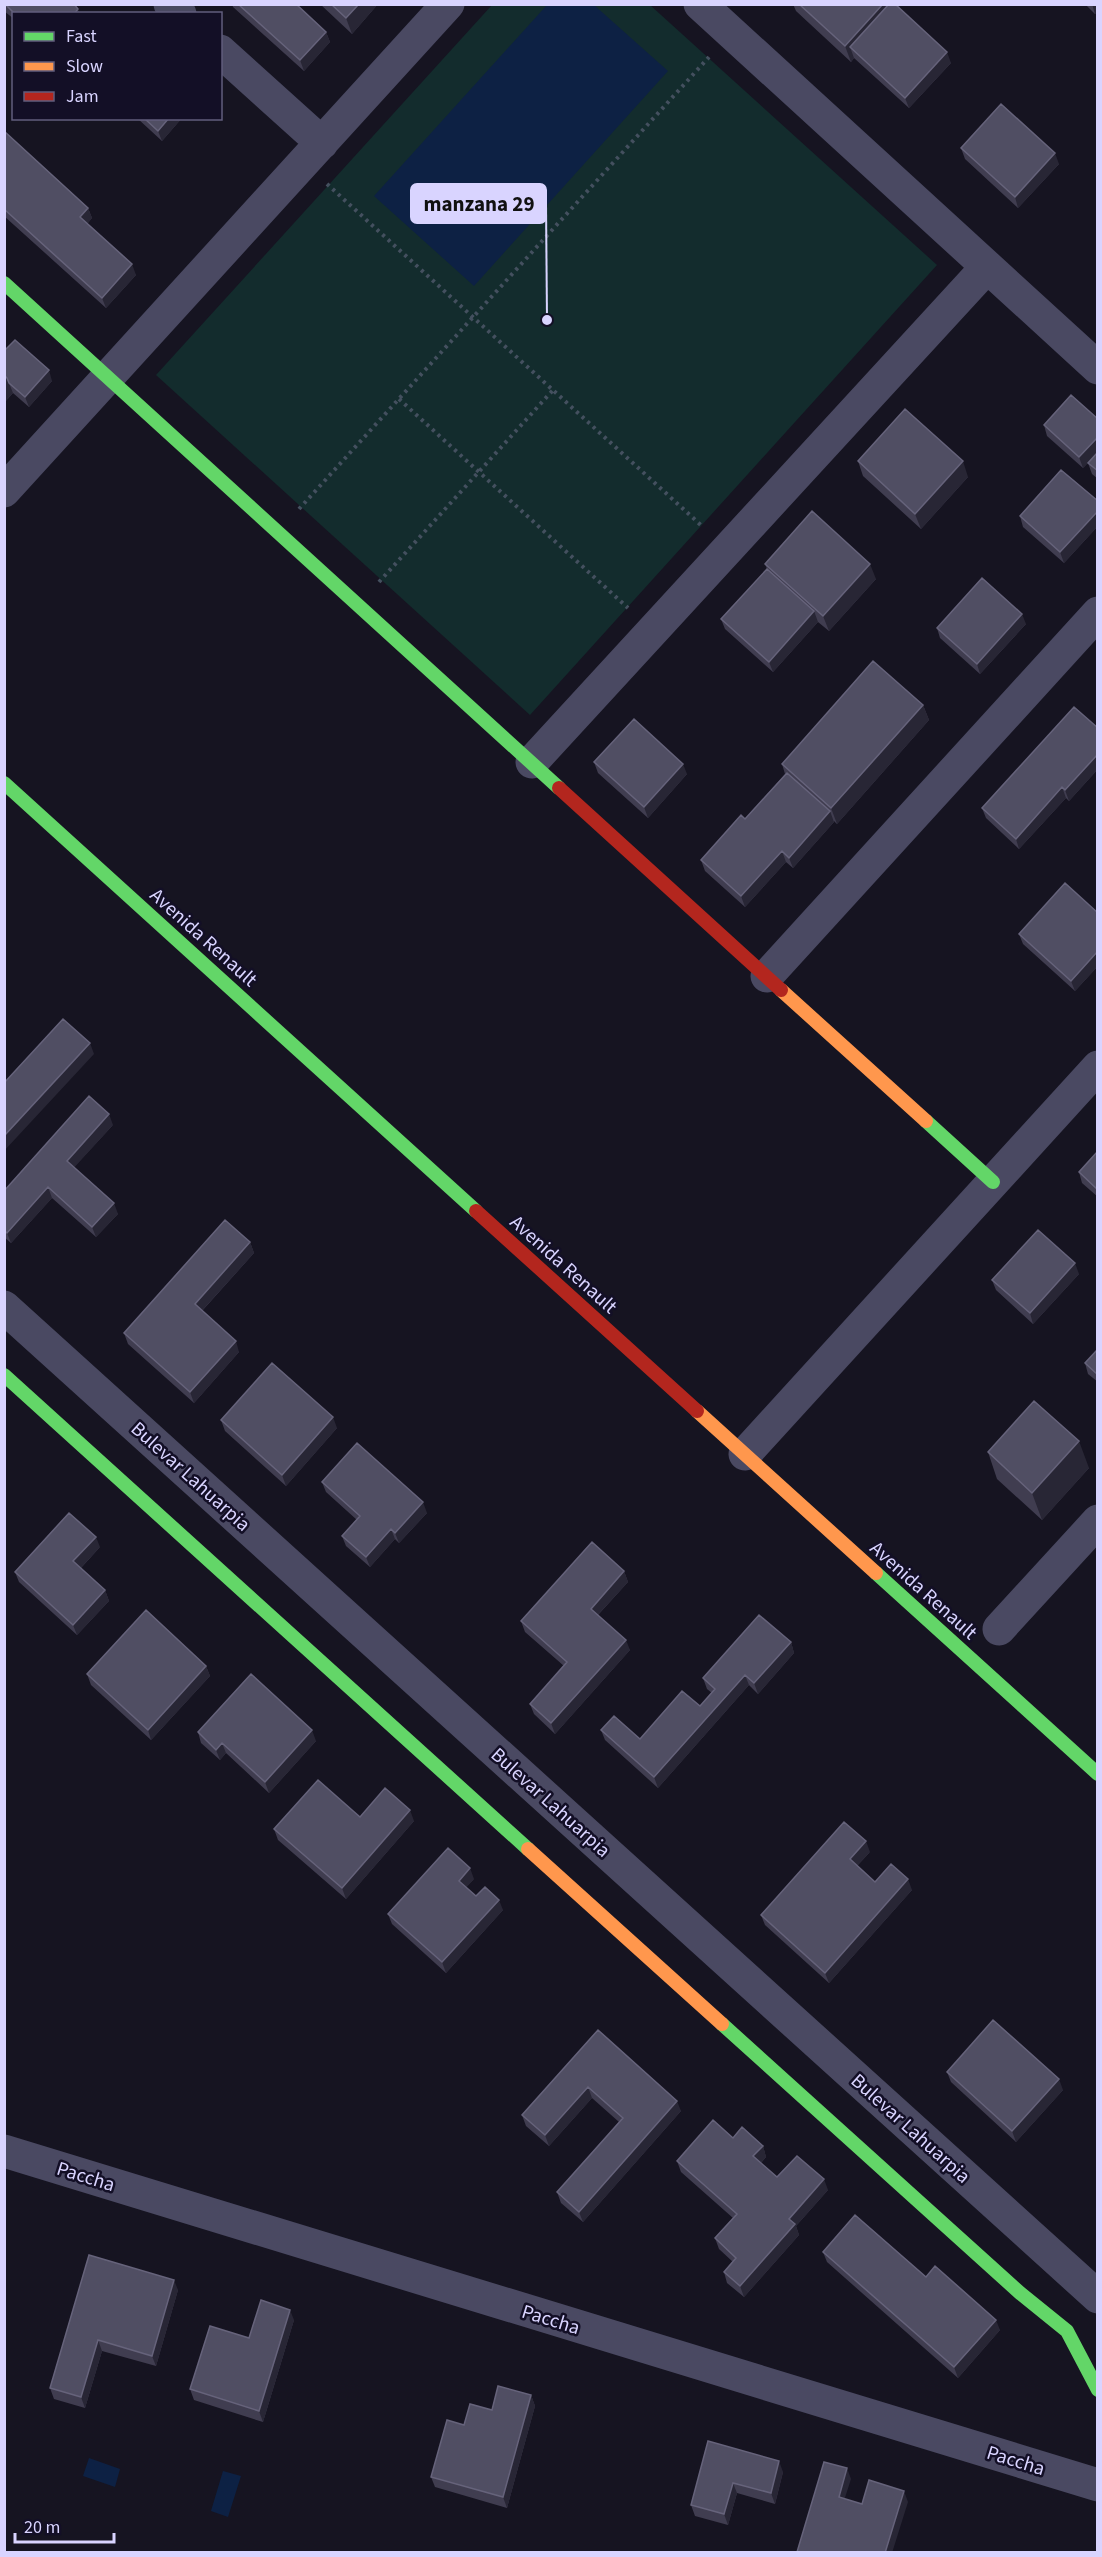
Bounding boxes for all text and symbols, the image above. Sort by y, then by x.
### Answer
legend [12,12,222,120]
text: Fast [66,24,97,49]
text: Slow [66,54,103,79]
text: Jam [66,84,99,109]
callout: manzana 29 [411,184,546,223]
text: manzana 29 [424,189,534,219]
street label: Avenida Renault [143,882,263,994]
street label: Avenida Renault [503,1209,623,1321]
street label: Bulevar Lahuarpia [124,1415,256,1538]
street label: Avenida Renault [863,1535,983,1647]
street label: Bulevar Lahuarpia [484,1741,616,1864]
street label: Bulevar Lahuarpia [844,2067,976,2190]
street label: Paccha [53,2155,118,2199]
street label: Paccha [518,2298,583,2342]
street label: Paccha [983,2439,1048,2483]
scale bar [15,2506,114,2544]
text: 20 m [24,2515,60,2540]

